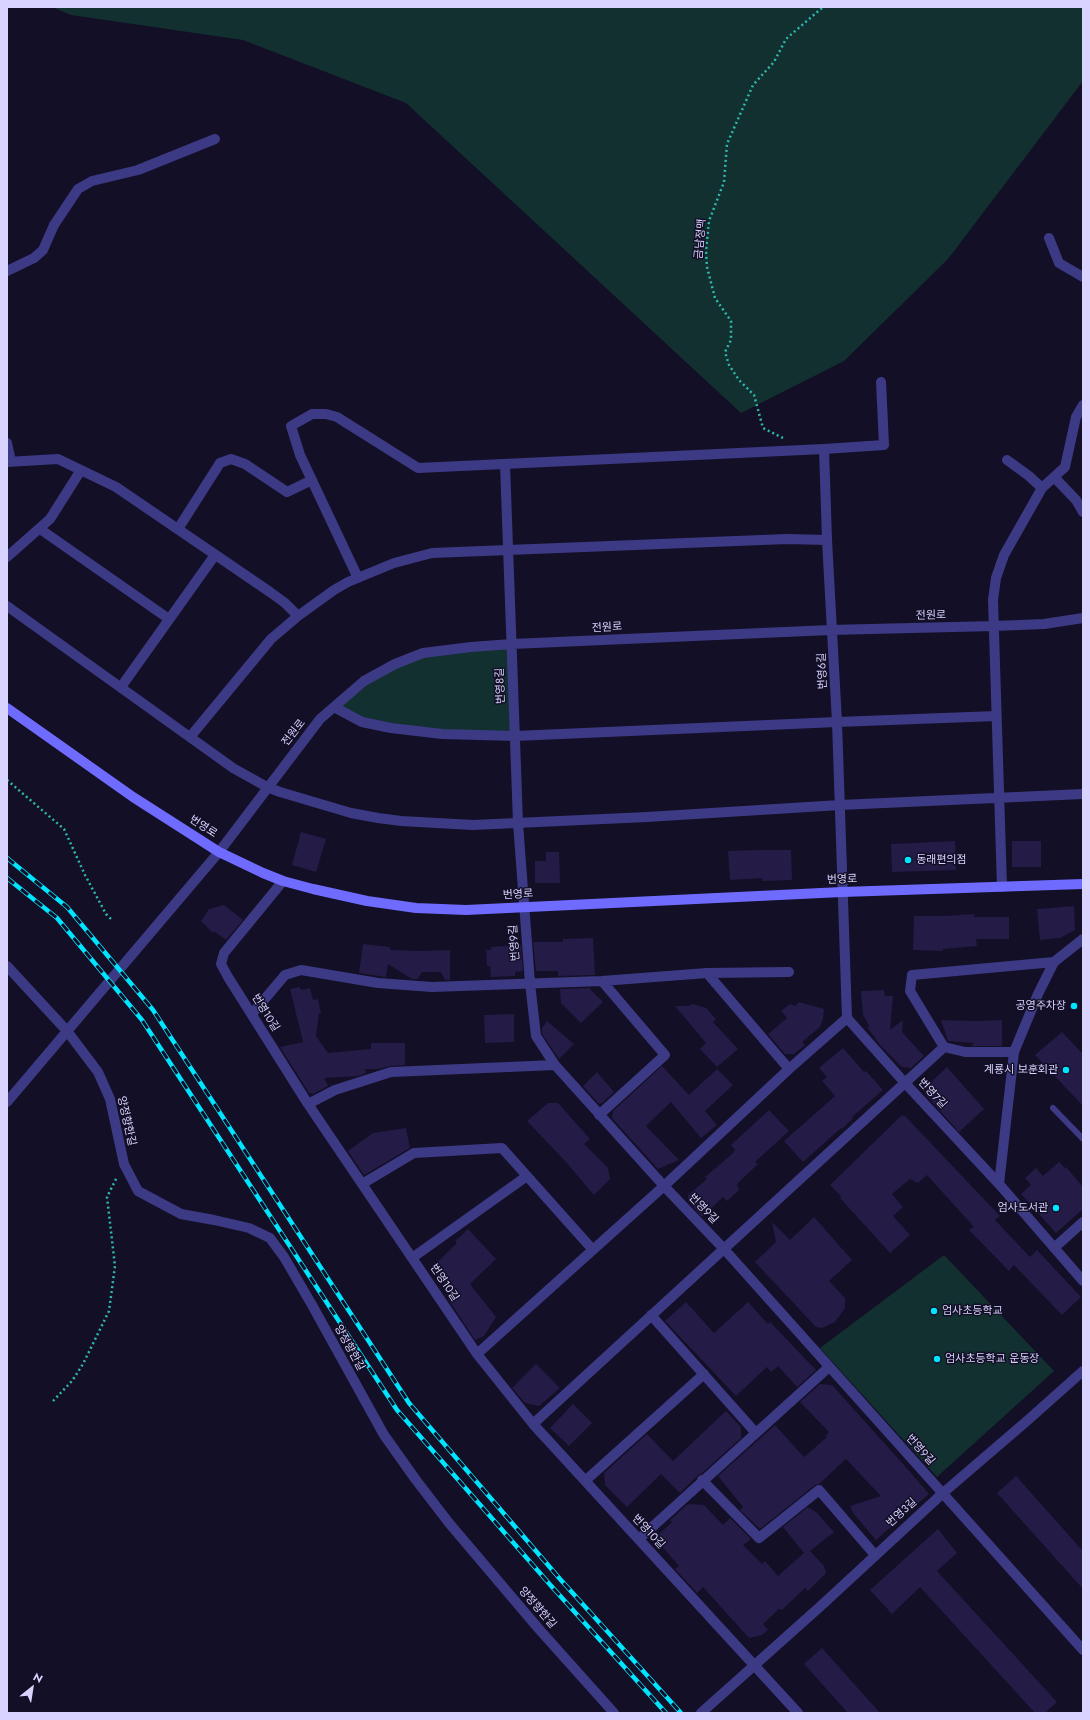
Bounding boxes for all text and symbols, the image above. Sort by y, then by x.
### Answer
street label: 금남정맥 [693,218,709,260]
street label: 전원로 [916,609,946,623]
street label: 전원로 [591,621,623,635]
street label: 번영6길 [816,652,830,690]
street label: 번영8길 [494,668,508,704]
street label: 전원로 [279,717,309,749]
street label: 번영로 [187,813,219,841]
place label: 동래편의점 [916,853,967,867]
marker: 동래편의점 [903,855,913,865]
street label: 번영로 [827,873,857,887]
street label: 번영로 [502,888,534,902]
street label: 번영9길 [507,924,523,962]
street label: 번영10길 [248,992,282,1034]
place label: 공영주차장 [1015,999,1066,1013]
marker: 공영주차장 [1069,1001,1079,1011]
place label: 계룡시 보훈회관 [984,1063,1058,1077]
marker: 계룡시 보훈회관 [1061,1065,1071,1075]
street label: 번영7길 [915,1076,949,1112]
street label: 양정향한길 [114,1095,138,1147]
street label: 번영9길 [686,1191,720,1227]
place label: 엄사도서관 [997,1201,1048,1215]
marker: 엄사도서관 [1051,1203,1061,1213]
street label: 번영10길 [427,1262,461,1304]
place label: 엄사초등학교 [942,1304,1003,1318]
marker: 엄사초등학교 [929,1306,939,1316]
street label: 양정향한길 [331,1323,367,1373]
place label: 엄사초등학교 운동장 [945,1352,1039,1366]
marker: 엄사초등학교 운동장 [932,1354,942,1364]
street label: 번영9길 [903,1432,937,1468]
street label: 번영3길 [884,1496,920,1530]
street label: 번영10길 [629,1512,667,1552]
street label: 양정향한길 [515,1585,559,1631]
north arrow [12,1668,52,1708]
text: N [30,1668,46,1687]

